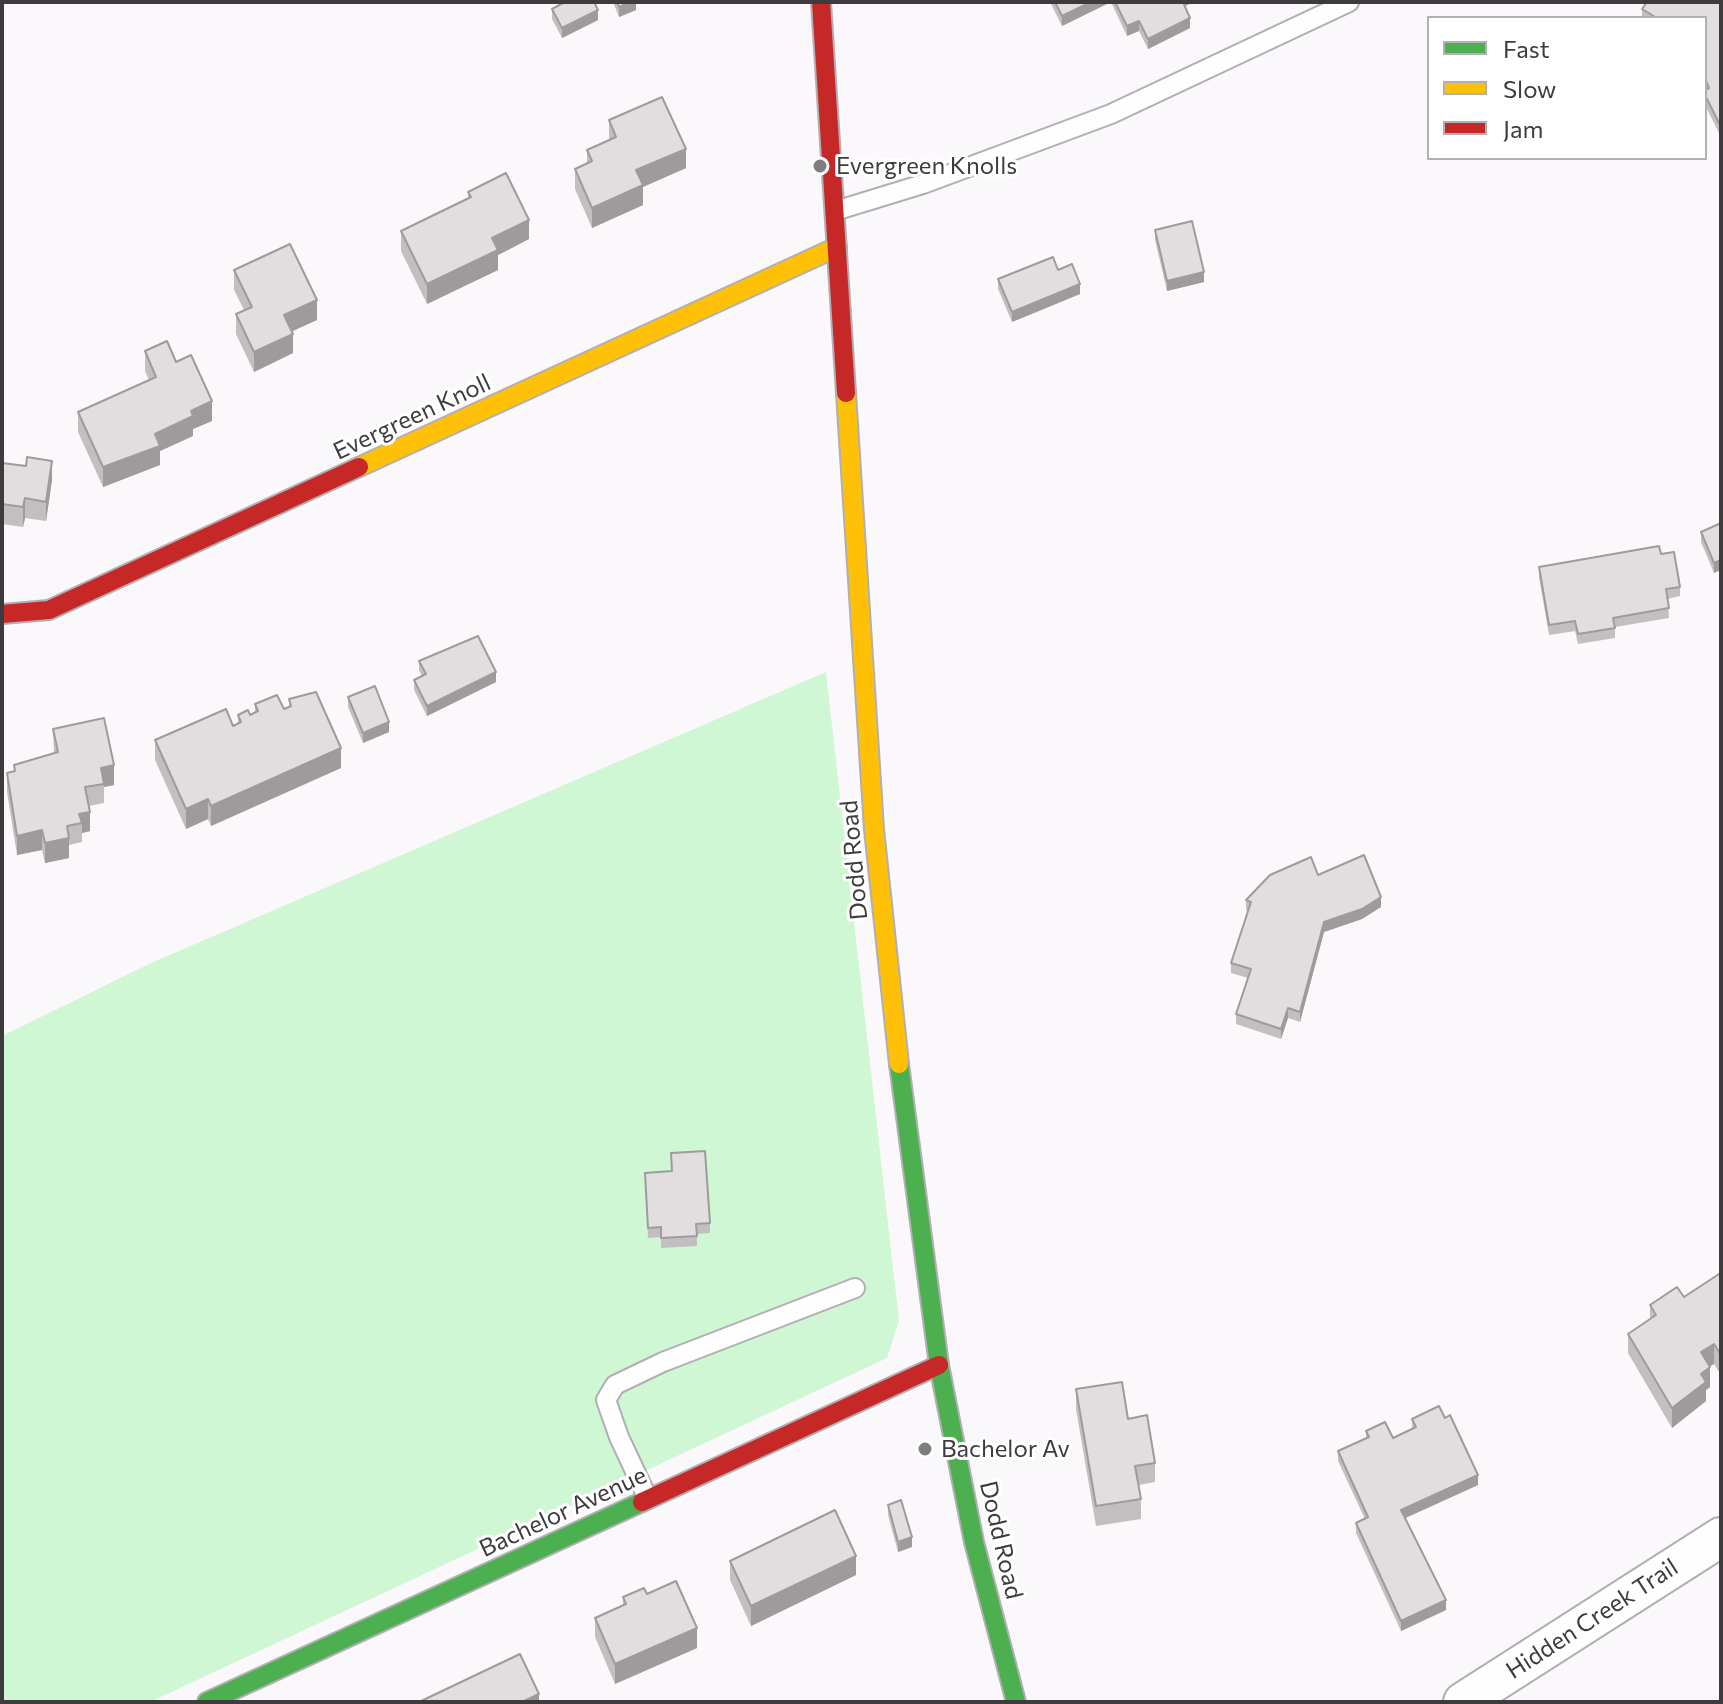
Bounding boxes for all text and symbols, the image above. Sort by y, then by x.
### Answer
legend [1427,16,1707,160]
text: Fast [1503,34,1550,63]
text: Slow [1503,74,1556,103]
text: Jam [1503,114,1543,143]
place label: Evergreen Knolls [836,152,1017,180]
marker: Evergreen Knolls [811,157,829,175]
street label: Evergreen Knoll [329,368,495,466]
street label: Dodd Road [834,799,874,921]
place label: Bachelor Av [941,1435,1070,1463]
marker: Bachelor Av [916,1440,934,1458]
street label: Bachelor Avenue [475,1461,651,1563]
street label: Dodd Road [973,1478,1029,1602]
street label: Hidden Creek Trail [1501,1553,1683,1685]

